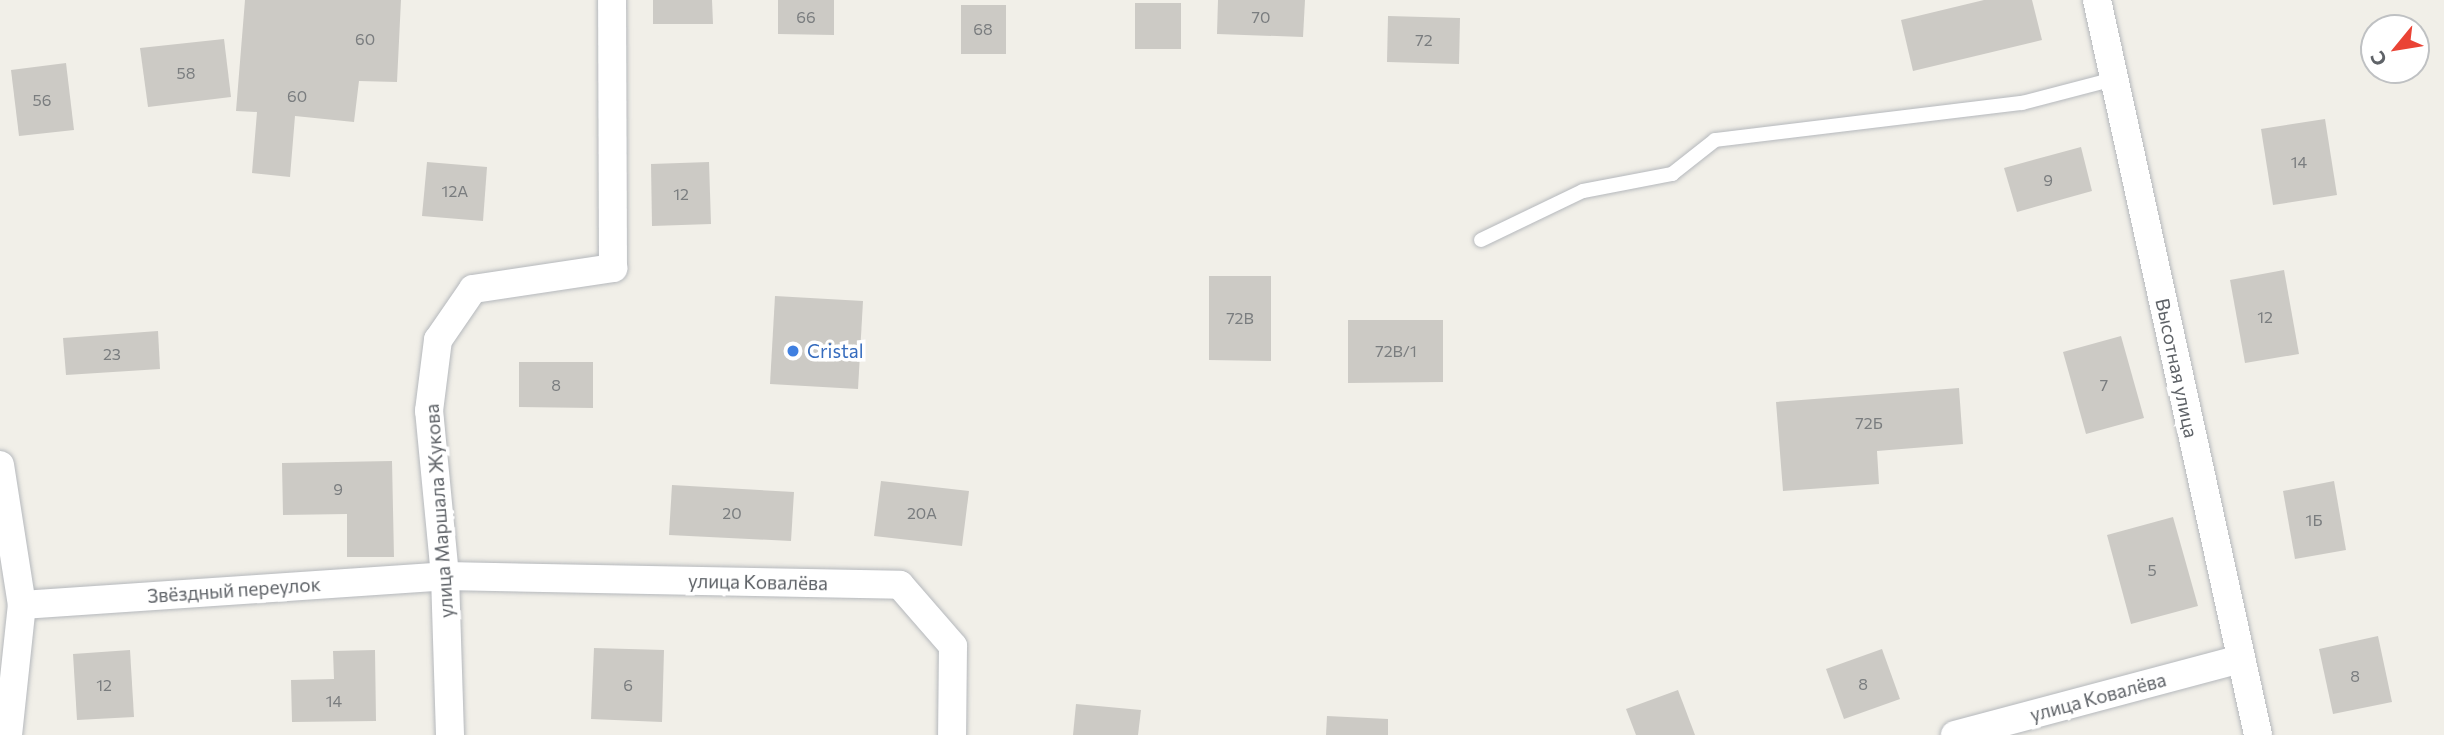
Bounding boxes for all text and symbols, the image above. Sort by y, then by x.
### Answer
house number: 66 [796,7,816,27]
house number: 70 [1252,7,1270,27]
north arrow [2360,14,2430,84]
house number: 68 [973,19,993,39]
house number: 60 [355,29,375,49]
house number: 72 [1415,30,1433,50]
text: С [2365,47,2391,70]
house number: 58 [177,63,195,83]
house number: 60 [287,86,307,106]
house number: 56 [33,90,51,110]
house number: 14 [2291,152,2307,172]
house number: 9 [2043,170,2053,190]
house number: 12А [442,181,468,201]
house number: 12 [673,184,689,204]
street label: Высотная улица [2151,296,2203,440]
house number: 12 [2257,307,2273,327]
house number: 72В [1226,308,1254,328]
place label: Cristal [807,340,864,362]
house number: 72В/1 [1375,341,1417,361]
marker: Cristal [785,343,801,359]
house number: 23 [103,344,121,364]
house number: 8 [551,375,561,395]
house number: 7 [2100,375,2108,395]
street label: улица Маршала Жукова [420,403,458,619]
house number: 72Б [1855,413,1883,433]
house number: 9 [333,479,343,499]
house number: 20 [722,503,742,523]
house number: 20А [907,503,937,523]
house number: 1Б [2306,510,2322,530]
house number: 5 [2147,560,2157,580]
street label: улица Ковалёва [688,569,828,595]
street label: Звёздный переулок [146,573,322,607]
house number: 8 [2350,666,2360,686]
street label: улица Ковалёва [2027,668,2169,726]
house number: 8 [1858,674,1868,694]
house number: 12 [96,675,112,695]
house number: 6 [623,675,633,695]
house number: 14 [326,691,342,711]

